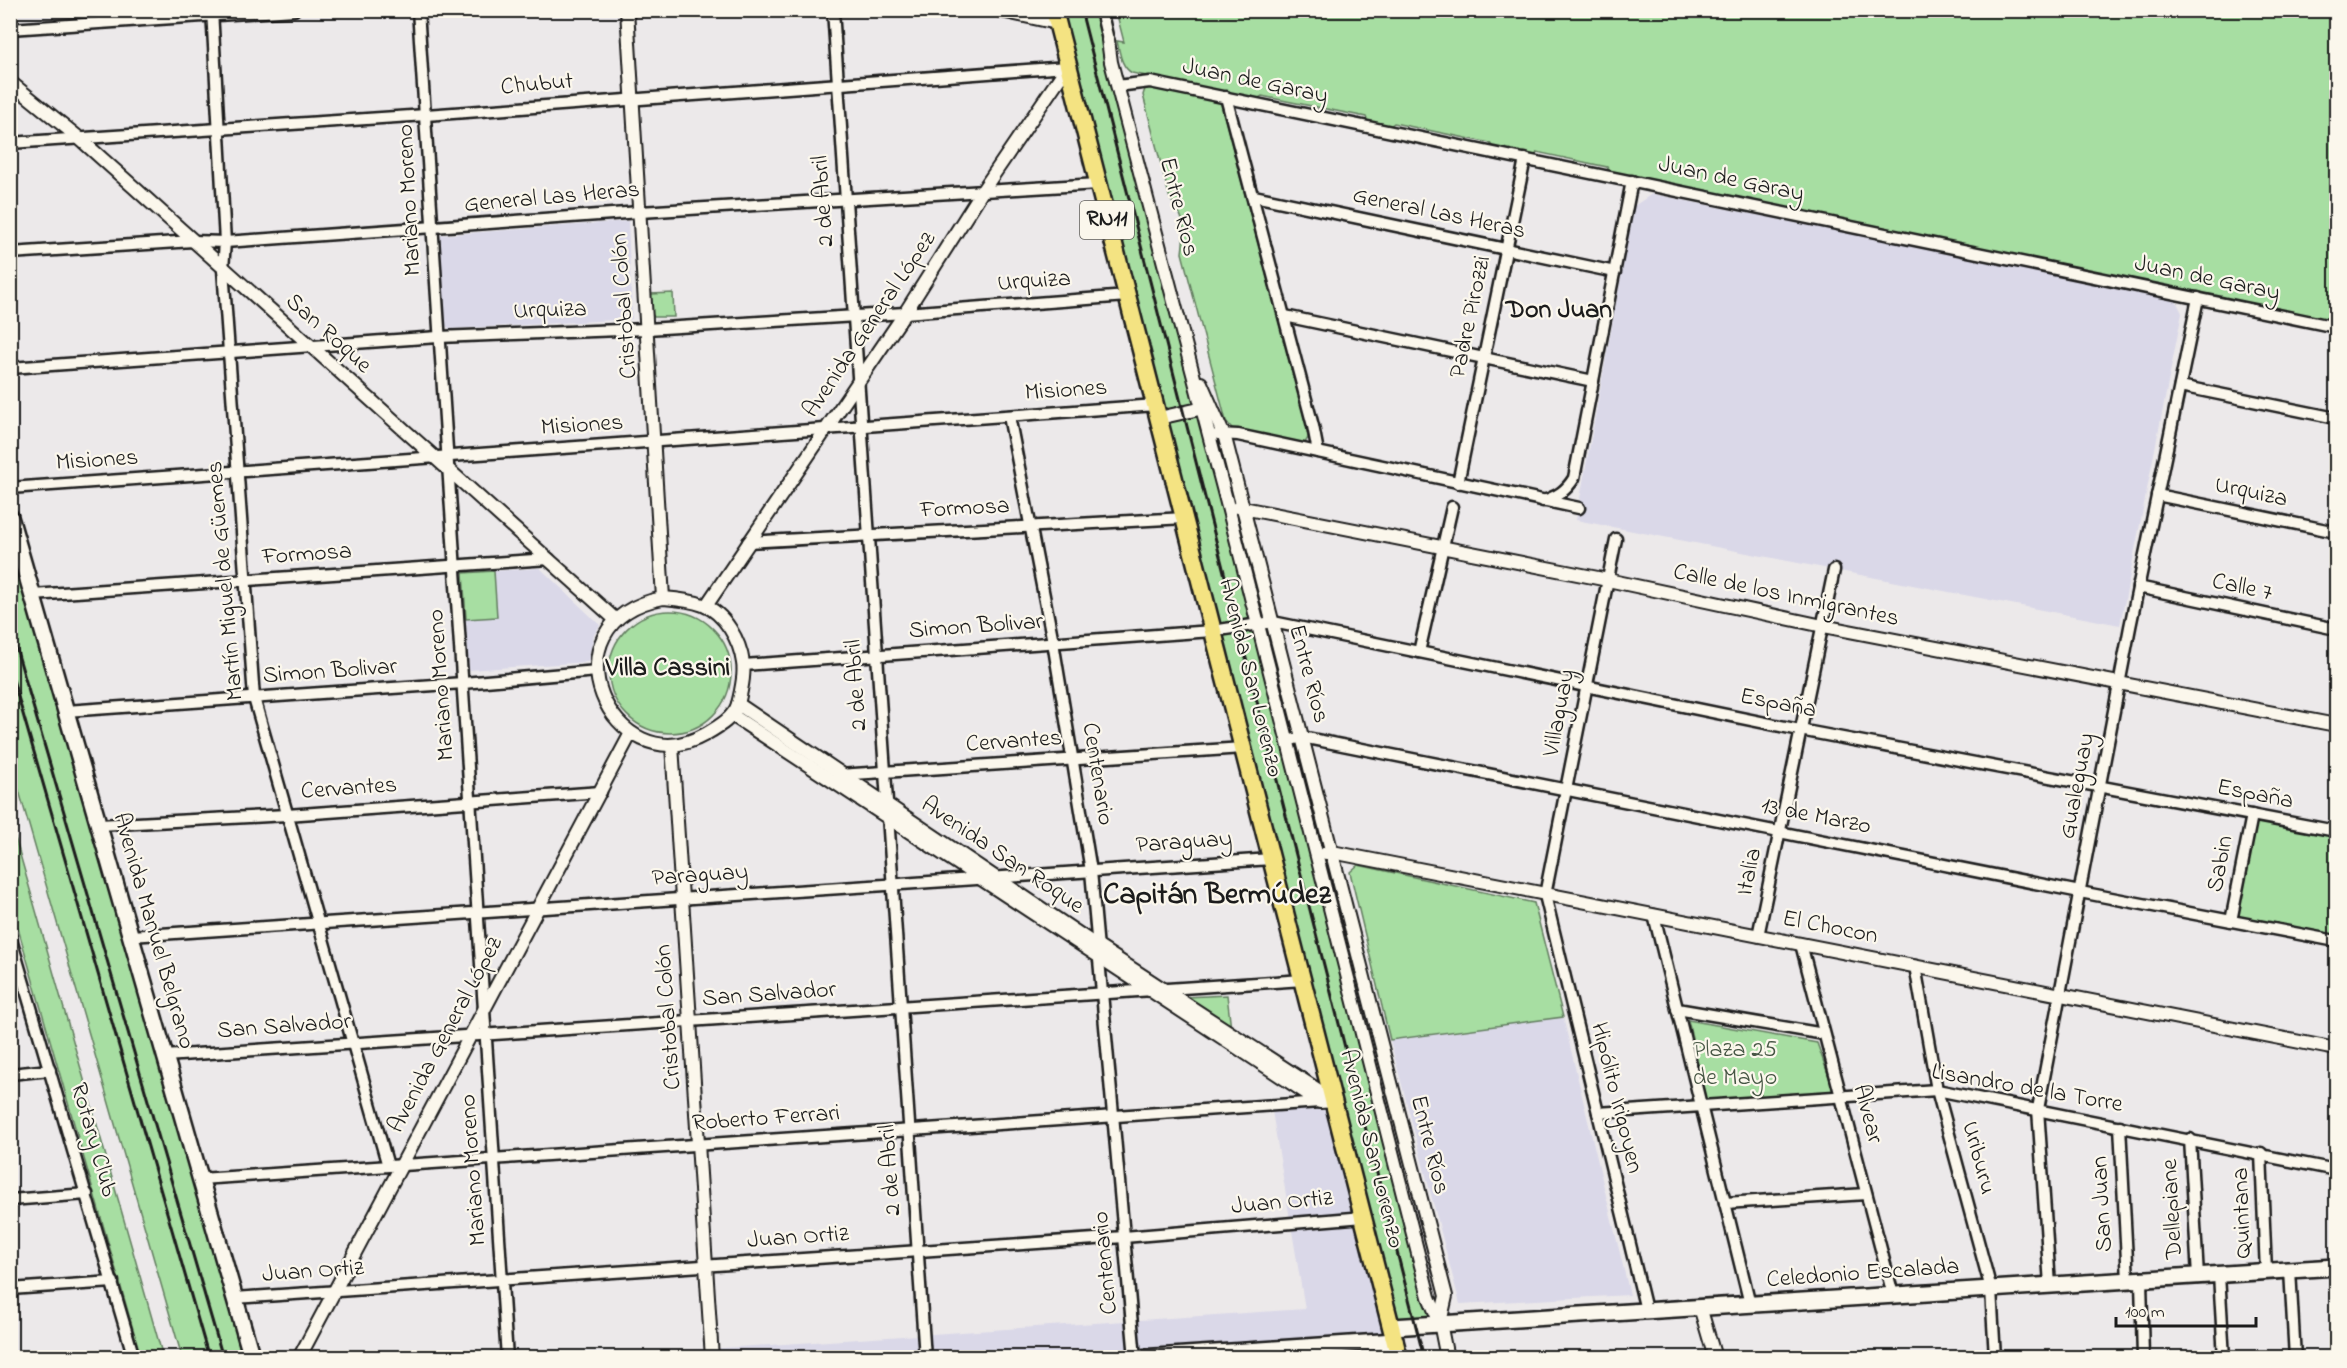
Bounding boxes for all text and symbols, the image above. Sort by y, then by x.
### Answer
street label: Juan de Garay [1179,49,1331,115]
street label: Chubut [499,64,575,106]
street label: Mariano Moreno [389,123,431,277]
street label: Juan de Garay [1655,147,1807,213]
street label: 2 de Abril [803,154,845,248]
street label: Entre Ríos [1149,154,1207,260]
street label: General Las Heras [463,173,641,223]
street label: General Las Heras [1349,179,1529,249]
road number: RN11 [1080,201,1134,239]
street label: Avenida General López [794,224,946,425]
street label: Cristobal Colón [602,232,648,380]
street label: Juan de Garay [2131,246,2283,312]
street label: Padre Pirozzi [1441,253,1501,381]
street label: Urquiza [996,262,1072,302]
street label: San Roque [277,285,379,383]
street label: Urquiza [513,292,587,330]
district label: Don Juan [1505,292,1612,330]
street label: Misiones [1024,371,1108,411]
street label: Misiones [540,406,624,446]
street label: Misiones [55,441,139,481]
street label: Martín Miguel de Güemes [198,460,254,702]
street label: Urquiza [2211,468,2291,518]
street label: Formosa [918,489,1011,529]
street label: Formosa [260,534,353,576]
street label: Calle de los Inmigrantes [1670,555,1902,637]
street label: Calle 7 [2209,565,2276,611]
street label: Avenida San Lorenzo [1208,575,1292,781]
street label: Simon Bolivar [908,605,1045,649]
street label: Mariano Moreno [419,608,465,762]
street label: Entre Ríos [1278,621,1338,727]
street label: 2 de Abril [836,638,878,732]
street label: Simon Bolivar [262,650,399,694]
district label: Villa Cassini [605,650,730,688]
street label: Villaguay [1534,666,1587,761]
street label: España [1737,679,1819,729]
street label: Centenario [1072,720,1122,828]
street label: Cervantes [965,721,1063,763]
street label: Gualeguay [2051,730,2106,842]
street label: Cervantes [300,768,398,810]
street label: España [2214,770,2296,820]
street label: Avenida San Roque [913,788,1091,924]
street label: 13 de Marzo [1758,789,1874,845]
street label: Avenida Manuel Belgrano [102,809,204,1053]
street label: Paraguay [1135,822,1233,865]
street label: Sabin [2198,833,2244,895]
street label: Italia [1728,845,1772,899]
street label: Paraguay [651,855,749,898]
district label: Capitán Bermúdez [1103,874,1332,918]
street label: El Chocon [1779,902,1881,954]
street label: Avenida General López [379,930,513,1140]
street label: Cristobal Colón [646,943,692,1091]
street label: San Salvador [701,973,838,1017]
street label: San Salvador [216,1005,353,1049]
street label: Hipólito Irigoyen [1579,1019,1652,1177]
park label: Plaza 25 de Mayo [1693,1033,1777,1097]
street label: Avenida San Lorenzo [1329,1046,1413,1252]
street label: Lisandro de la Torre [1929,1055,2126,1123]
street label: Rotary Club [59,1079,126,1202]
street label: Alvear [1842,1081,1892,1148]
street label: Entre Ríos [1400,1092,1458,1198]
street label: Mariano Moreno [451,1093,497,1247]
street label: Roberto Ferrari [691,1096,841,1142]
street label: Uriburu [1951,1118,2005,1198]
street label: 2 de Abril [870,1123,912,1217]
street label: San Juan [2083,1155,2123,1253]
street label: Dellepiane [2153,1158,2193,1261]
street label: Quintana [2224,1167,2262,1259]
street label: Juan Ortiz [1230,1181,1335,1225]
street label: Centenario [1084,1210,1128,1316]
street label: Juan Ortiz [746,1217,851,1259]
street label: Celedonio Escalada [1765,1250,1961,1298]
street label: Juan Ortiz [261,1251,366,1293]
scale bar [2116,1290,2256,1328]
text: 100 m [2125,1300,2165,1326]

